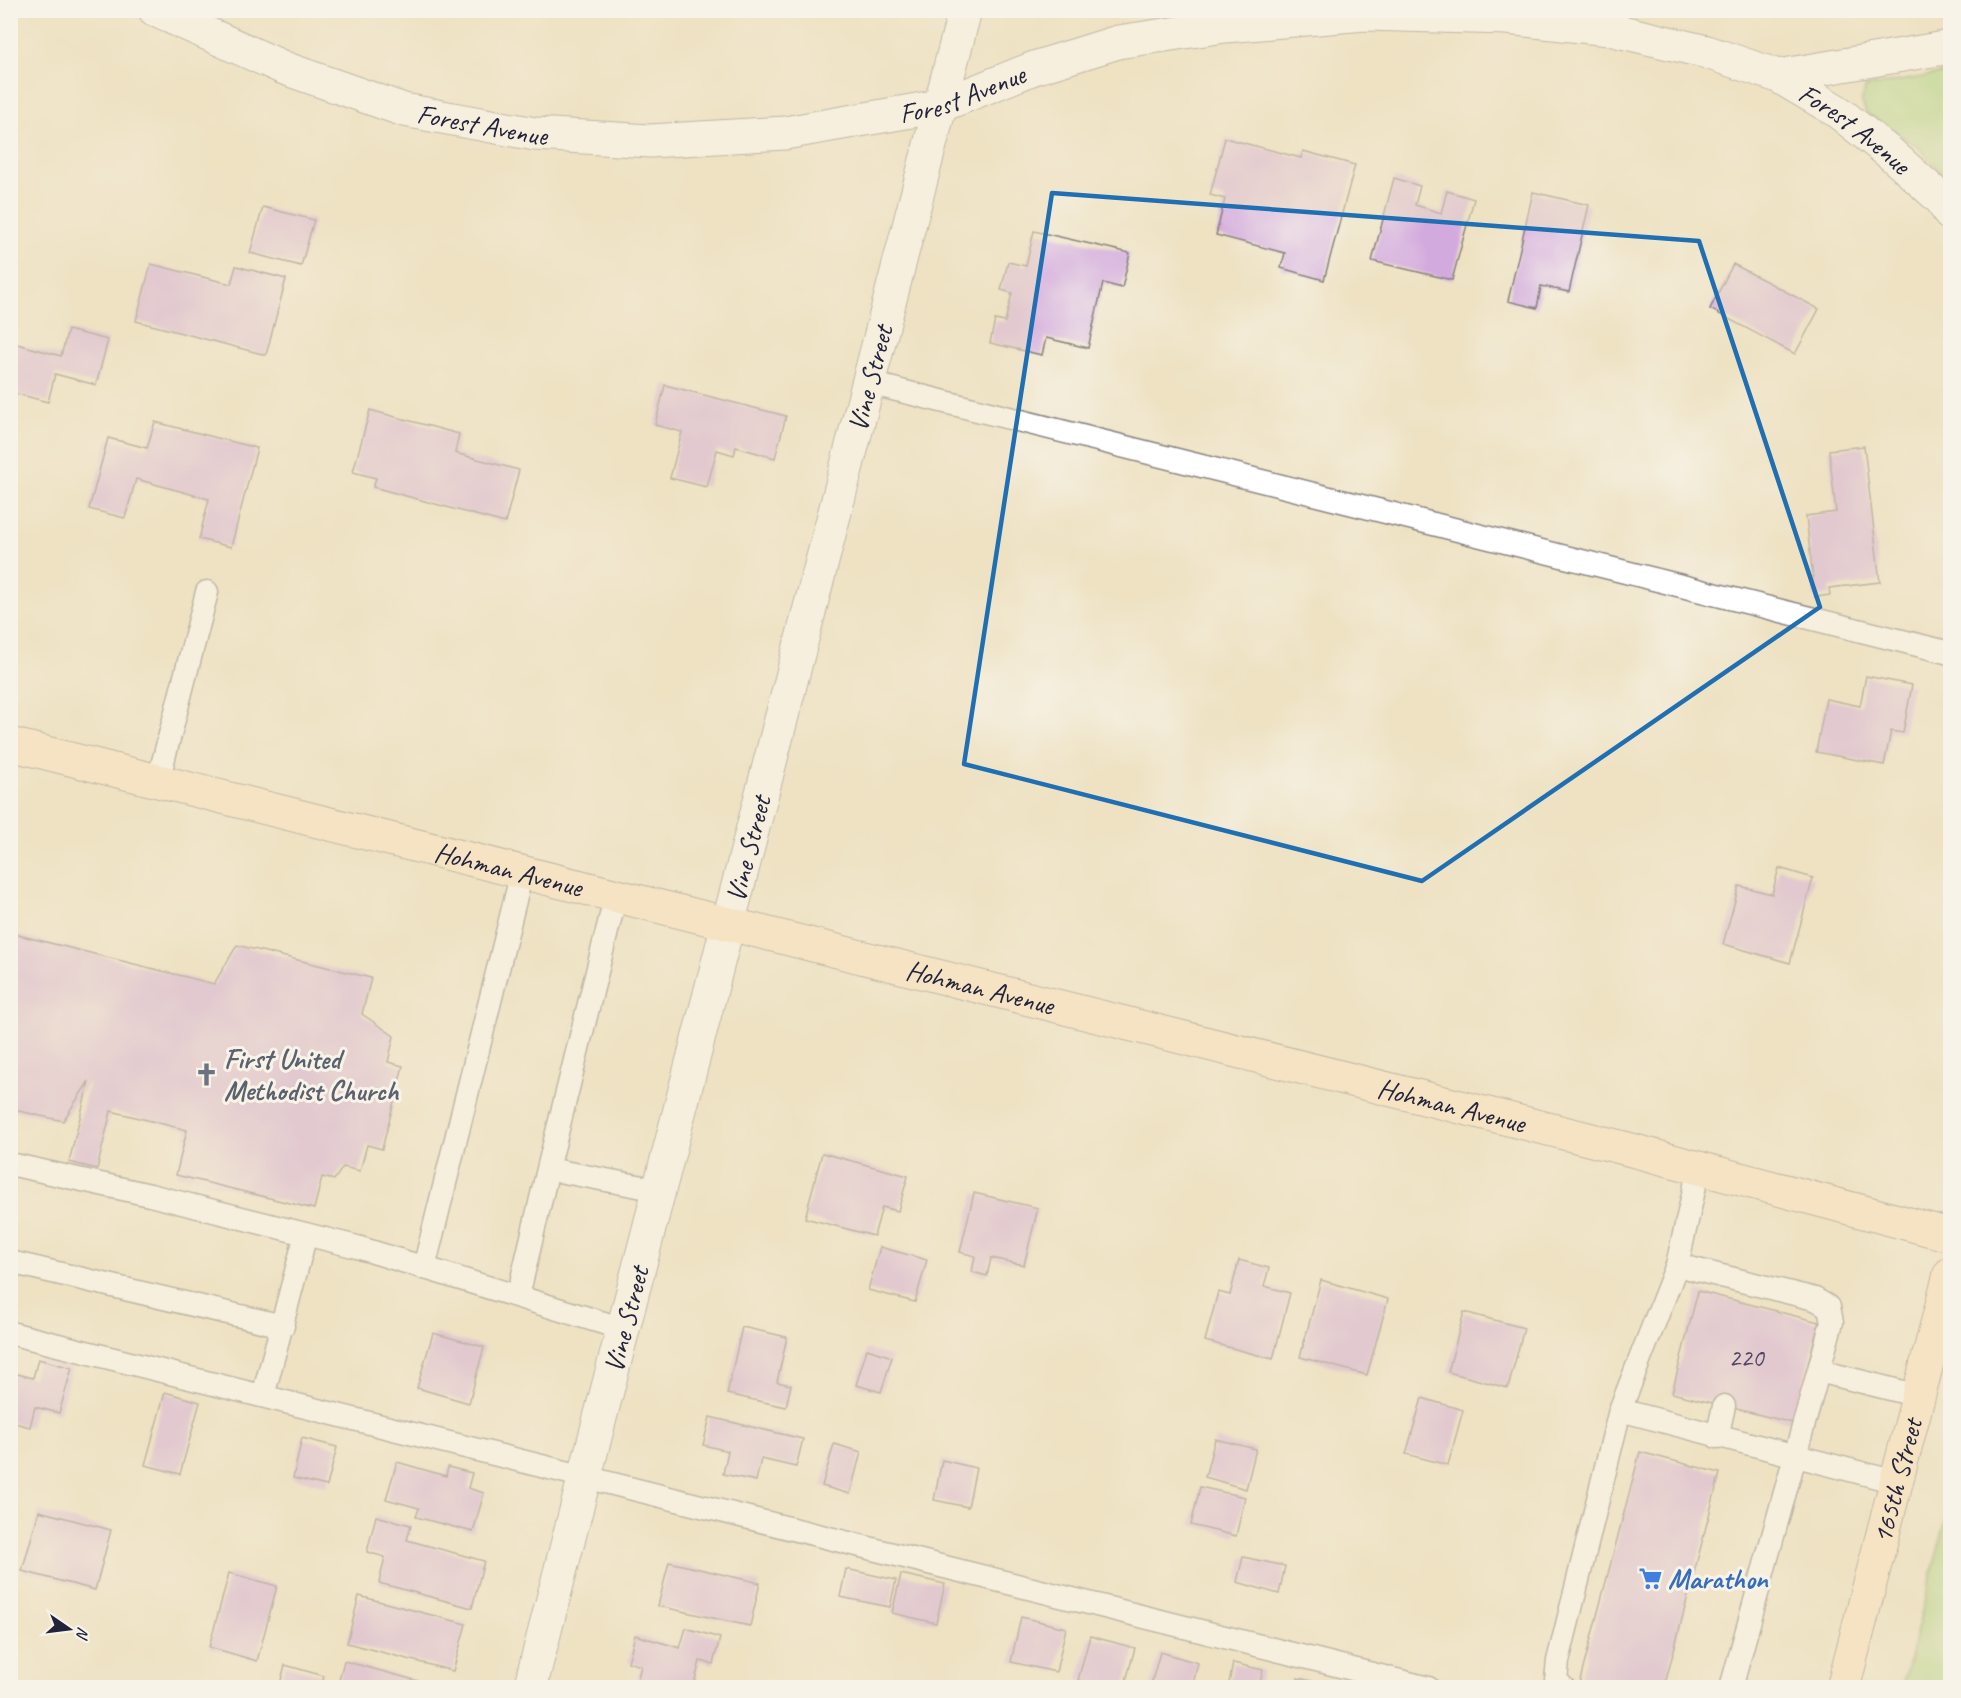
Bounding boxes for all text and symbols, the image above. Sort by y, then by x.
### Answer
street label: Forest Avenue [896,55,1032,130]
street label: Forest Avenue [1793,75,1920,182]
street label: Forest Avenue [414,95,550,152]
street label: Vine Street [839,319,901,435]
street label: Vine Street [717,789,779,905]
street label: Hohman Avenue [431,834,588,905]
street label: Hohman Avenue [903,952,1059,1023]
place label: First United Methodist Church [224,1041,400,1108]
church icon: First United Methodist Church [193,1061,219,1087]
street label: Hohman Avenue [1374,1070,1531,1141]
street label: Vine Street [595,1260,657,1376]
house number: 220 [1728,1341,1766,1374]
street label: 165th Street [1864,1412,1930,1547]
place label: Marathon [1668,1561,1769,1596]
supermarket icon: Marathon [1637,1565,1663,1591]
north arrow [39,1599,99,1659]
text: N [71,1625,93,1643]

